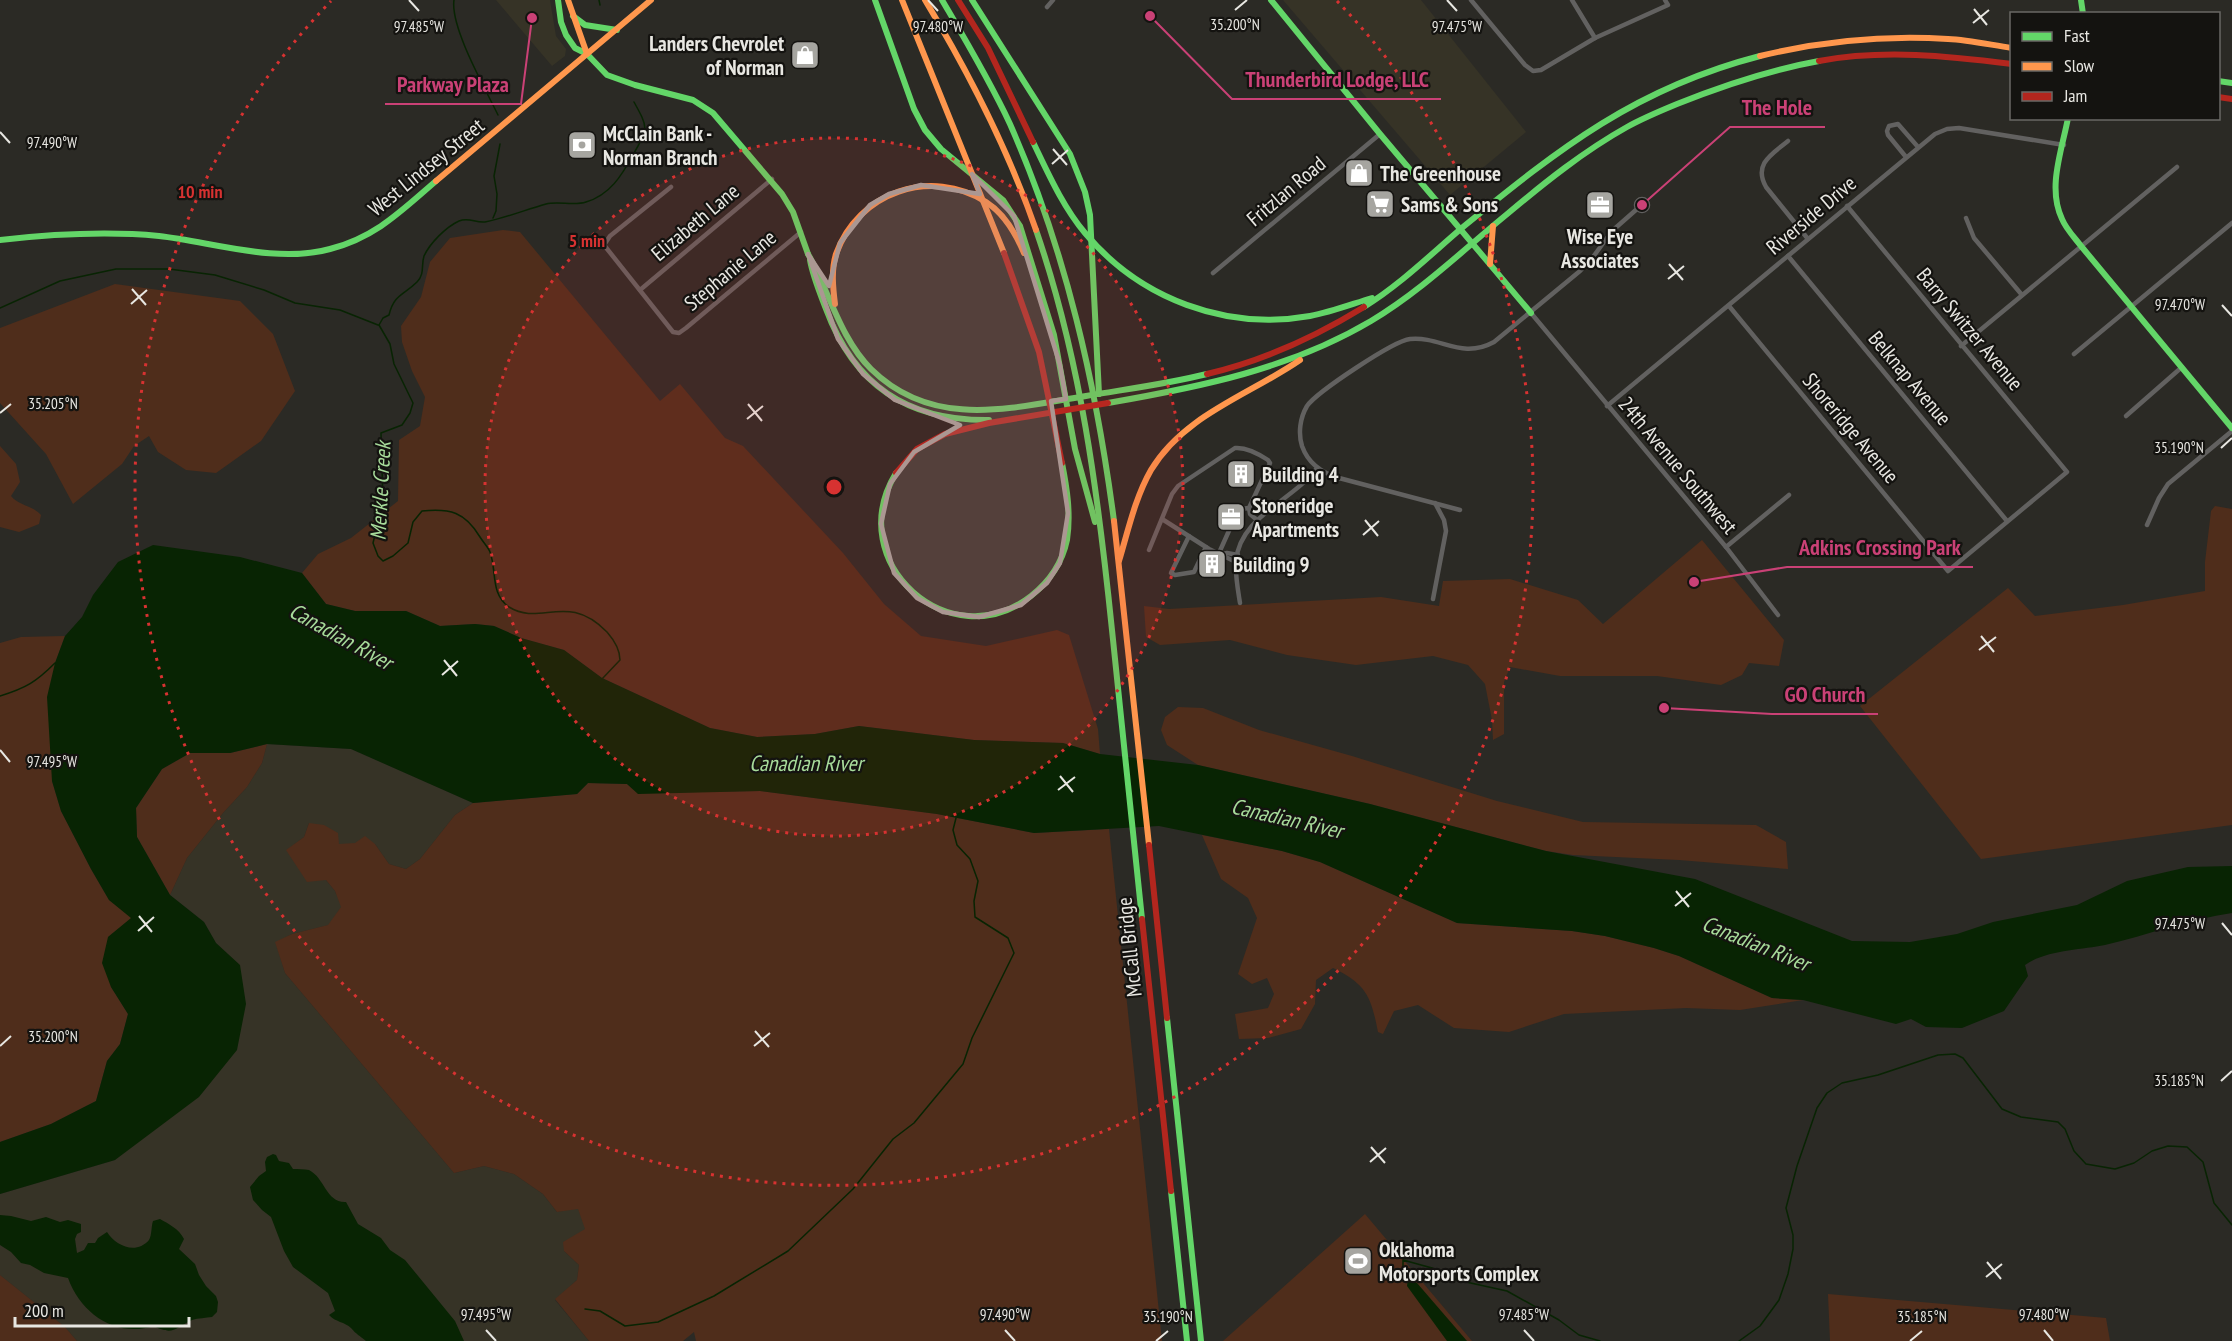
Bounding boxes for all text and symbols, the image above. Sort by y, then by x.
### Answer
legend [2010,12,2220,120]
text: 35.200°N [1210,15,1260,34]
text: 97.485°W [394,17,444,36]
text: 97.480°W [913,17,963,36]
text: 97.475°W [1432,17,1482,36]
text: Fast [2064,24,2090,47]
place label: Landers Chevrolet of Norman [649,30,784,81]
shop icon: Landers Chevrolet of Norman [789,39,821,71]
text: Slow [2064,54,2095,77]
callout: Thunderbird Lodge, LLC [1232,59,1441,99]
callout: Parkway Plaza [385,64,521,104]
text: Thunderbird Lodge, LLC [1245,65,1429,93]
text: Parkway Plaza [397,70,509,98]
text: Jam [2063,84,2087,107]
callout: The Hole [1730,87,1825,127]
text: The Hole [1742,93,1812,121]
street label: West Lindsey Street [362,112,490,222]
place label: McClain Bank - Norman Branch [603,120,718,171]
bank icon: McClain Bank - Norman Branch [566,129,598,161]
text: 97.490°W [27,133,77,152]
street label: Fritzlan Road [1241,150,1331,232]
shop icon: The Greenhouse [1343,157,1375,189]
place label: The Greenhouse [1380,160,1501,187]
street label: Riverside Drive [1760,170,1862,260]
street label: Elizabeth Lane [646,177,744,267]
text: 10 min [178,180,222,203]
supermarket icon: Sams & Sons [1364,188,1396,220]
office icon: Wise Eye Associates [1584,189,1616,221]
place label: Sams & Sons [1401,191,1498,218]
place label: Wise Eye Associates [1560,223,1639,274]
street label: Stephanie Lane [679,224,781,316]
text: 5 min [569,229,605,252]
street label: Barry Switzer Avenue [1911,262,2029,396]
text: 97.470°W [2155,295,2205,314]
street label: Belknap Avenue [1863,325,1957,431]
street label: Shoreridge Avenue [1797,367,1905,489]
street label: 24th Avenue Southwest [1613,391,1744,539]
text: 35.205°N [28,394,78,413]
water label: Merkle Creek [363,438,397,541]
text: 35.190°N [2154,438,2204,457]
building icon: Building 4 [1225,458,1257,490]
place label: Building 4 [1262,461,1339,488]
centre of rings [824,477,844,497]
place label: Stoneridge Apartments [1251,492,1339,543]
office icon: Stoneridge Apartments [1215,501,1247,533]
callout: Adkins Crossing Park [1787,527,1973,567]
text: Adkins Crossing Park [1798,533,1962,561]
building icon: Building 9 [1196,548,1228,580]
place label: Building 9 [1233,551,1310,578]
water label: Canadian River [285,596,400,677]
callout: GO Church [1772,674,1878,714]
text: GO Church [1785,680,1866,708]
water label: Canadian River [749,749,866,777]
text: 97.495°W [27,752,77,771]
water label: Canadian River [1229,792,1348,845]
street label: McCall Bridge [1110,896,1148,998]
water label: Canadian River [1698,909,1817,978]
text: 97.475°W [2155,914,2205,933]
text: 35.200°N [28,1027,78,1046]
text: 35.185°N [2154,1071,2204,1090]
place label: Oklahoma Motorsports Complex [1379,1236,1540,1287]
sports icon: Oklahoma Motorsports Complex [1342,1245,1374,1277]
scale bar [15,1290,189,1328]
text: 200 m [24,1299,64,1322]
text: 97.495°W [461,1305,511,1324]
text: 97.490°W [980,1305,1030,1324]
text: 97.485°W [1499,1305,1549,1324]
text: 97.480°W [2019,1305,2069,1324]
text: 35.190°N [1143,1307,1193,1326]
text: 35.185°N [1897,1307,1947,1326]

